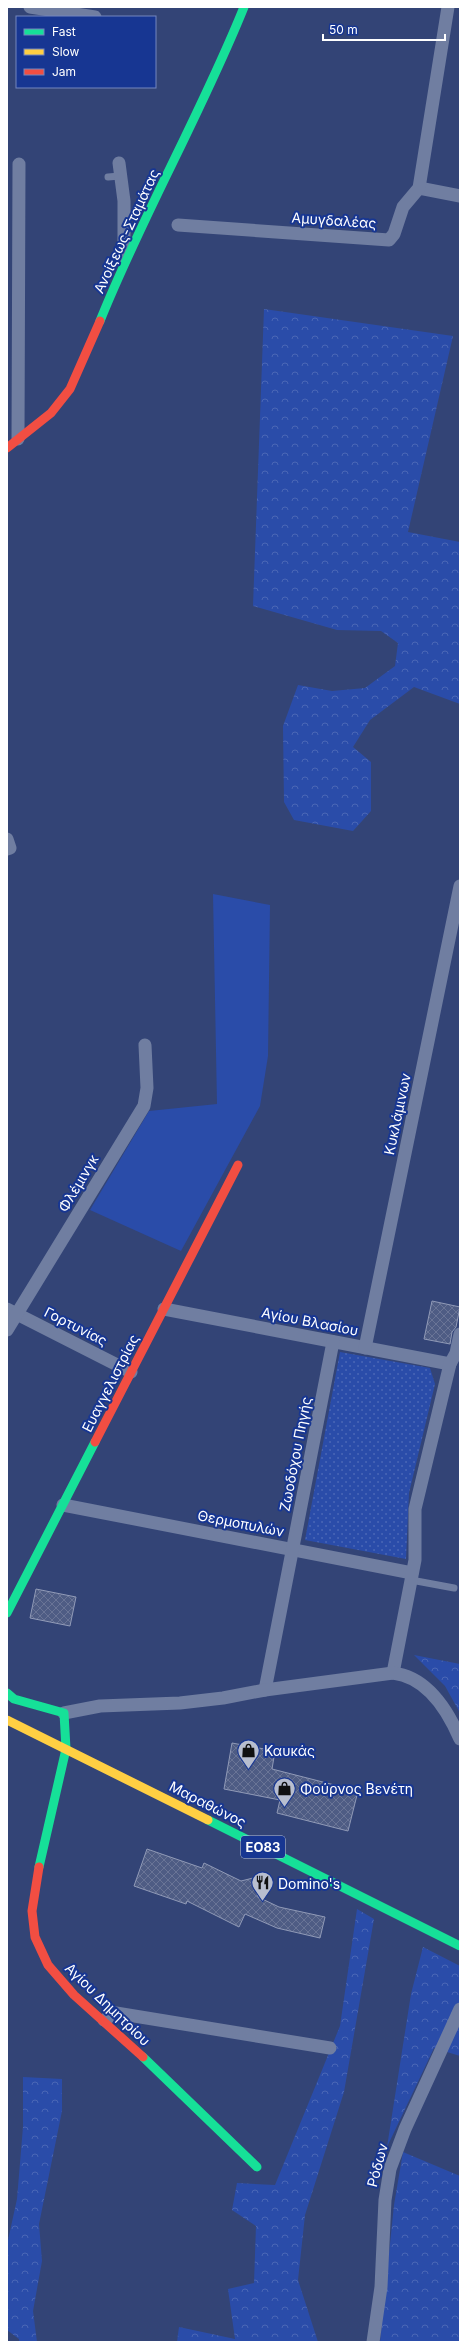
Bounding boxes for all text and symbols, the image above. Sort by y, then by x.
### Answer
legend [16,16,156,88]
scale bar [323,16,445,42]
text: 50 m [329,22,358,37]
text: Fast [52,24,76,39]
text: Slow [52,44,80,59]
text: Jam [52,64,76,79]
street label: Ανοίξεως-Σταμάτας [90,166,162,296]
street label: Αμυγδαλέας [291,209,377,231]
street label: Κυκλάμινων [380,1072,414,1156]
street label: Φλέμινγκ [54,1151,102,1215]
street label: Γορτυνίας [42,1303,110,1349]
street label: Αγίου Βλασίου [260,1303,360,1339]
street label: Ευαγγελιστρίας [78,1331,142,1435]
street label: Ζωοδόχου Πηγής [276,1395,314,1513]
street label: Θερμοπυλών [196,1506,286,1540]
shop icon: Καυκάς [236,1737,262,1770]
place label: Καυκάς [264,1742,315,1759]
shop icon: Φούρνος Βενέτη [271,1775,297,1808]
street label: Μαραθώνος [167,1777,249,1831]
place label: Φούρνος Βενέτη [300,1780,413,1797]
road number: ΕΟ83 [241,1836,285,1858]
restaurant icon: Domino's [249,1870,275,1903]
place label: Domino's [278,1875,340,1892]
street label: Αγίου Δημητρίου [62,1959,154,2049]
street label: Ρόδων [363,2141,391,2189]

